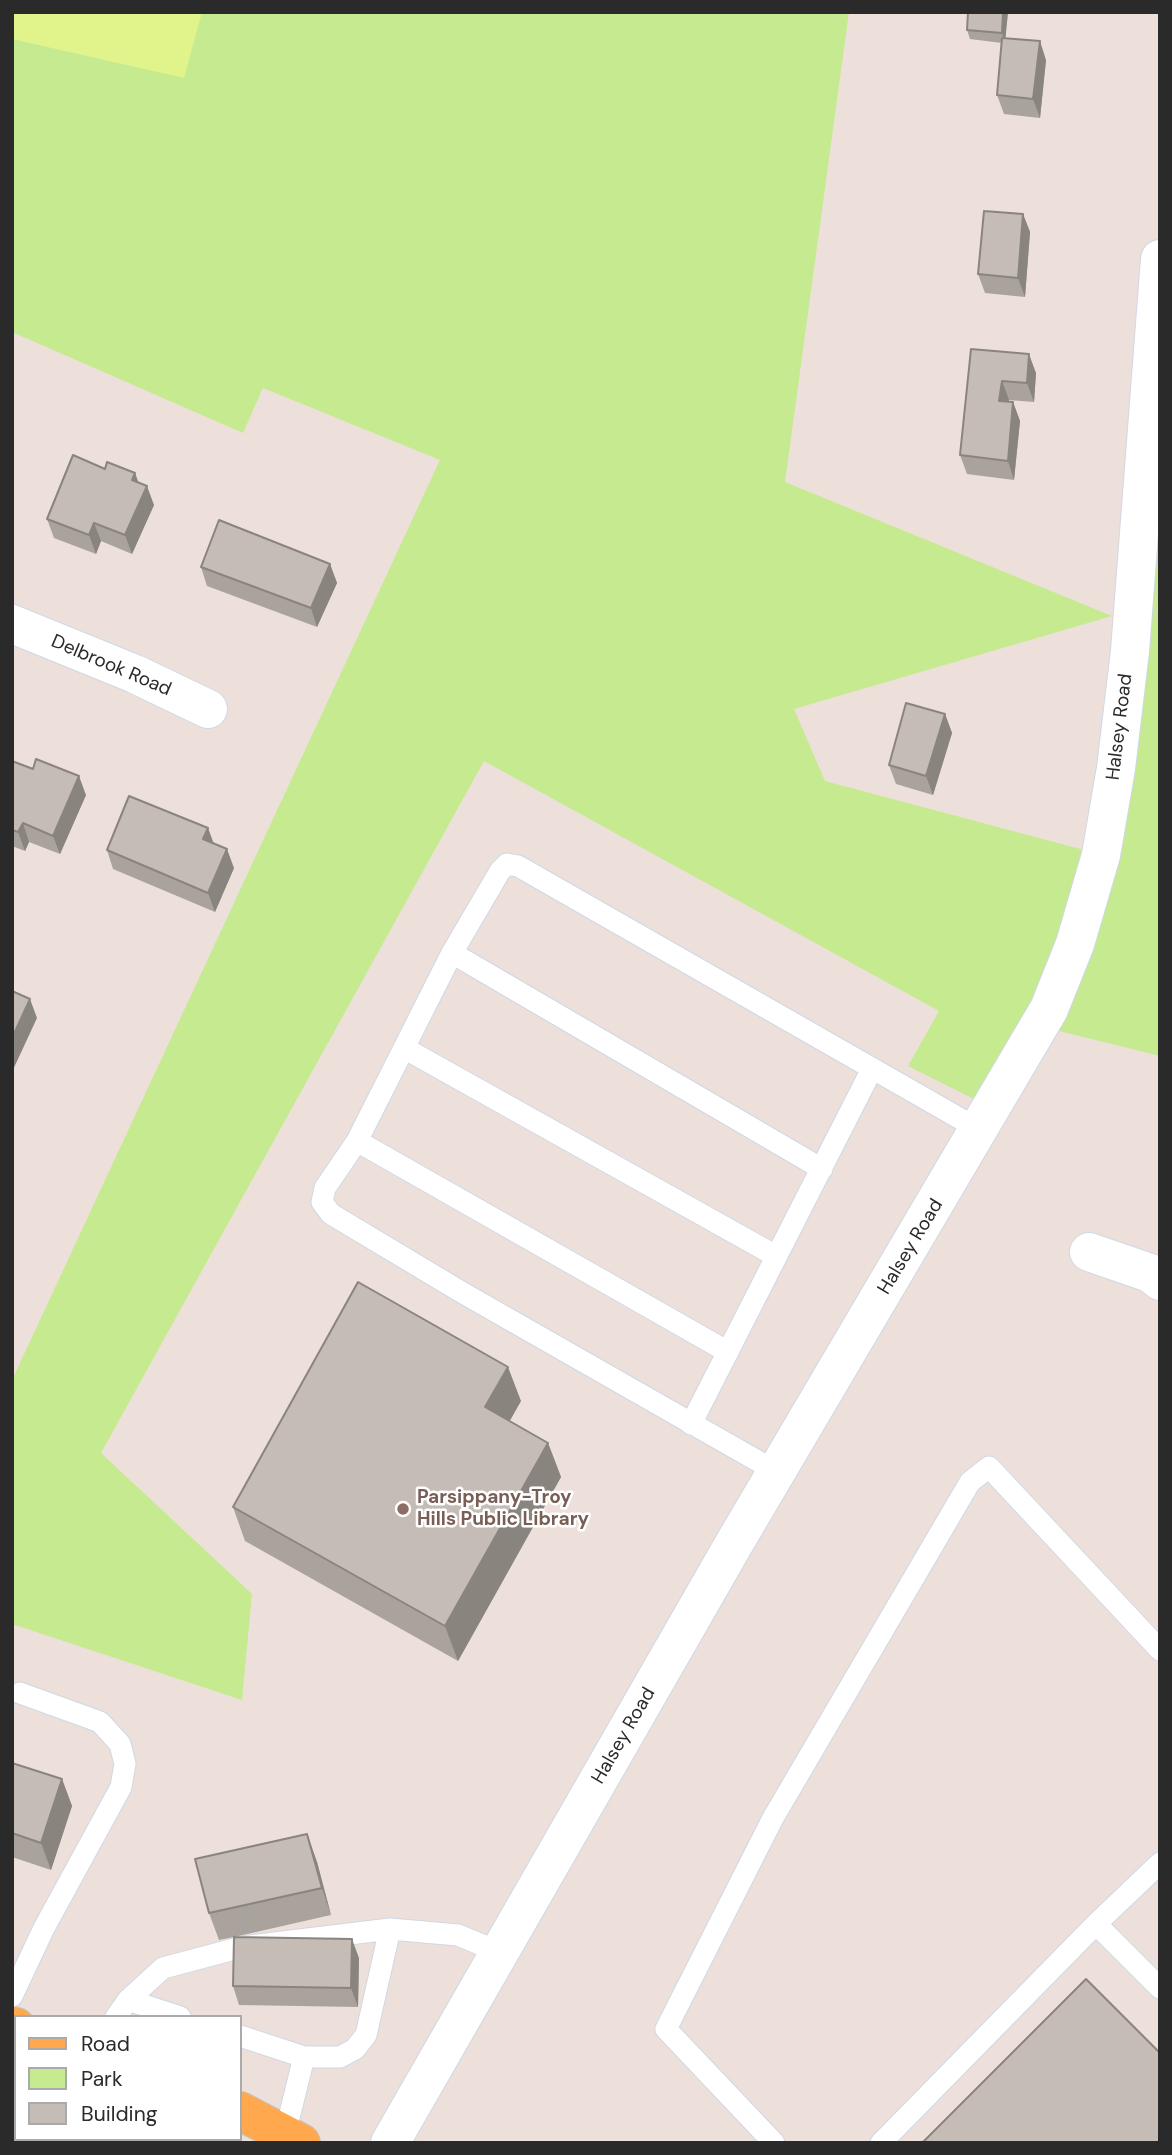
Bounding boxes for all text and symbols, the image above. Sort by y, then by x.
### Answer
street label: Delbrook Road [48,630,174,702]
street label: Halsey Road [1102,672,1138,782]
street label: Halsey Road [874,1195,948,1299]
place label: Parsippany-Troy Hills Public Library [417,1487,589,1531]
marker: Parsippany-Troy Hills Public Library [395,1501,411,1517]
street label: Halsey Road [587,1684,661,1788]
legend [14,2015,242,2141]
text: Road [81,2030,130,2058]
text: Park [81,2065,122,2093]
text: Building [81,2100,157,2128]

